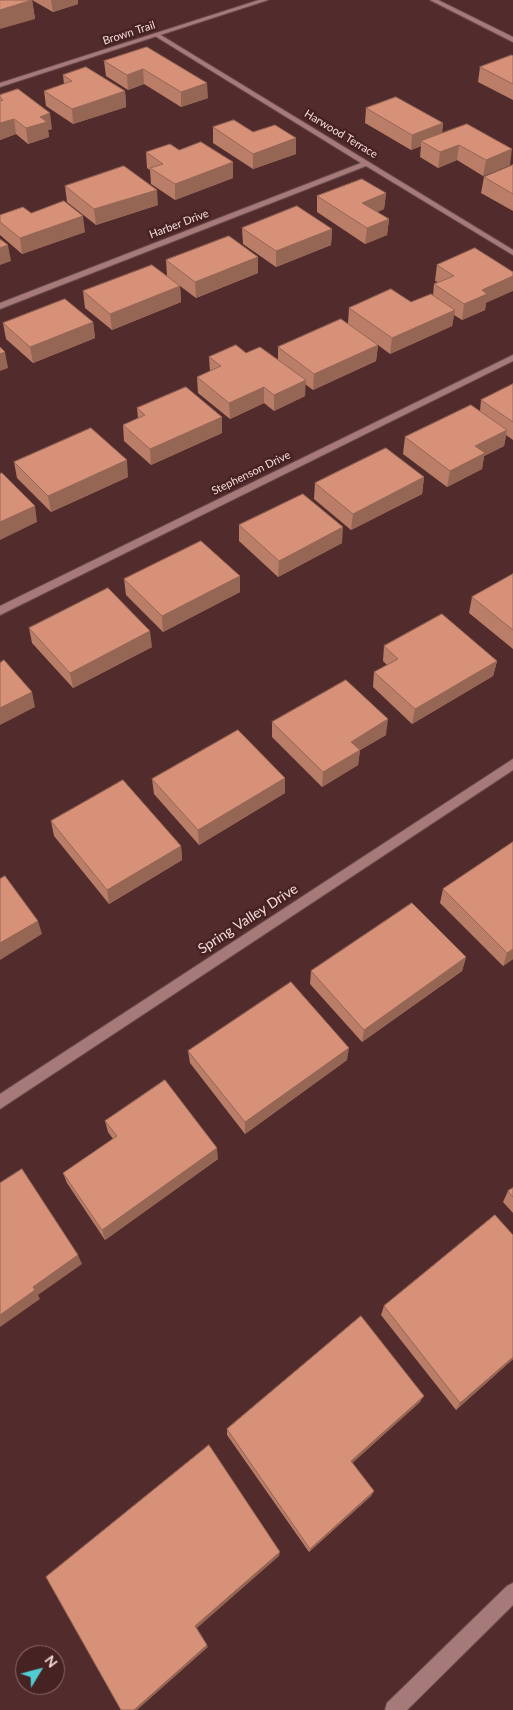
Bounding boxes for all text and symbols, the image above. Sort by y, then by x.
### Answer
street label: Brown Trail [101,18,157,48]
street label: Harwood Terrace [302,107,380,161]
street label: Harber Drive [147,207,211,241]
street label: Stephenson Drive [210,448,292,498]
street label: Spring Valley Drive [195,880,301,958]
north arrow [15,1645,65,1695]
text: N [42,1652,62,1671]

